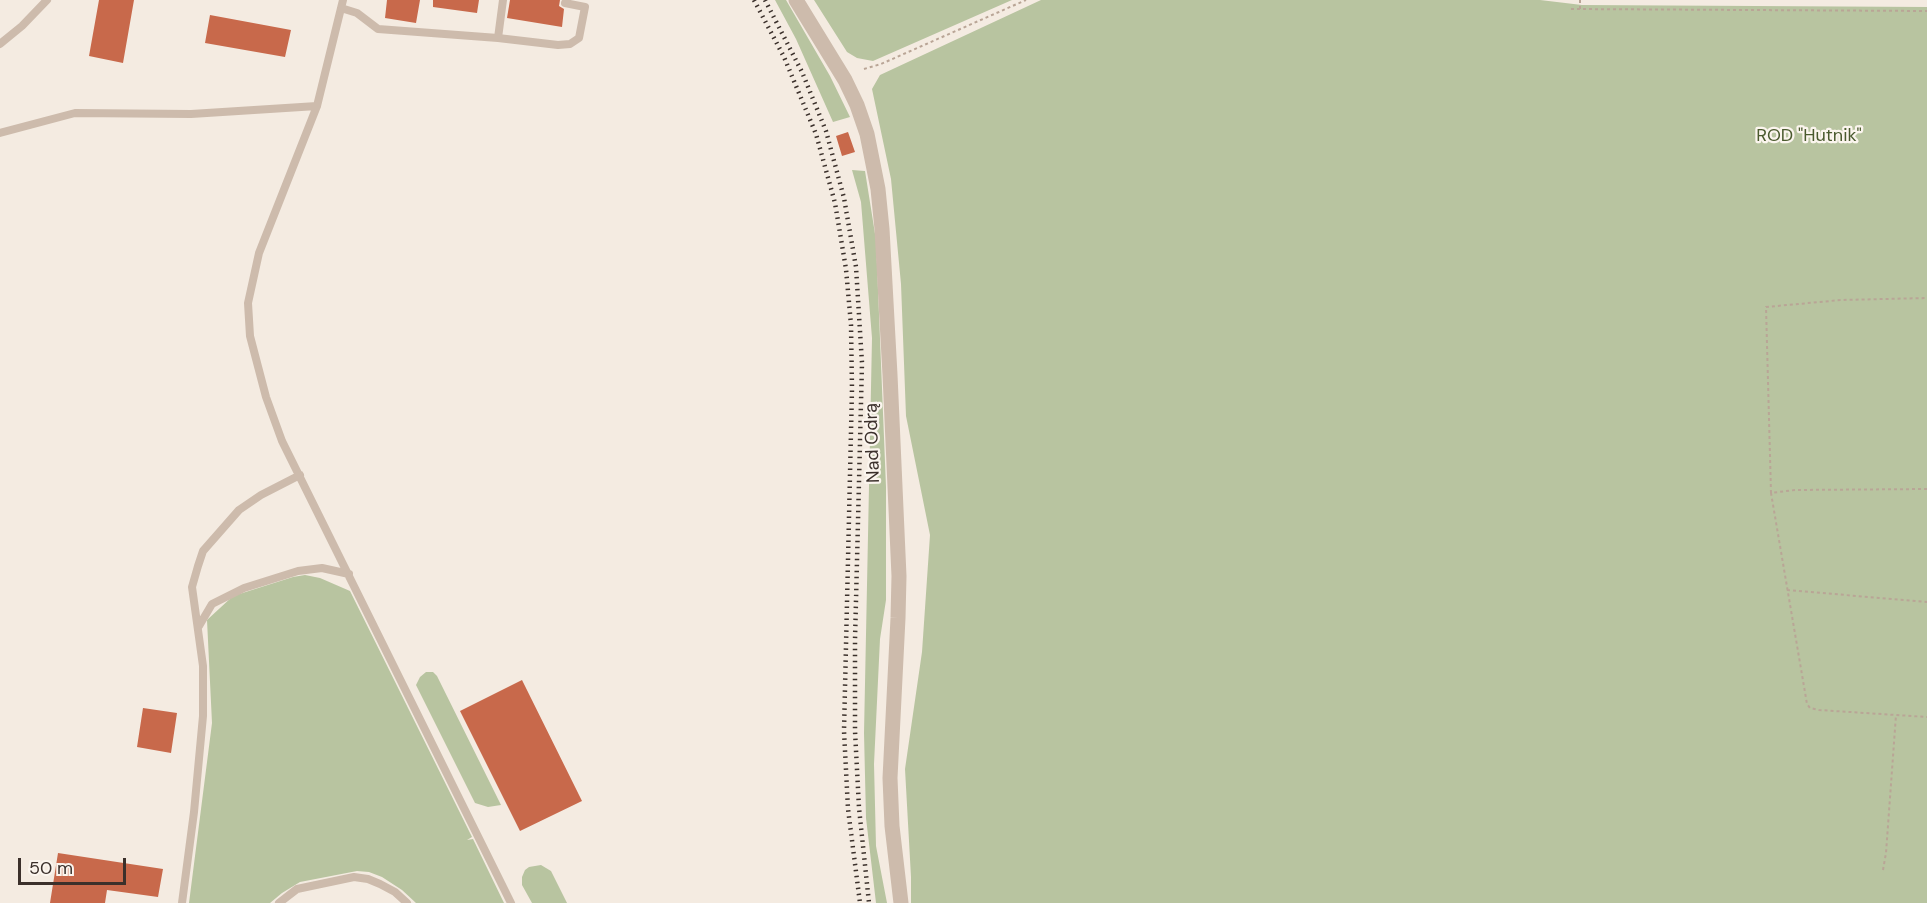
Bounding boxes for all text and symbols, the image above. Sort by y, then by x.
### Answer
park label: ROD "Hutnik" [1756,125,1862,147]
street label: Nad Odrą [861,403,885,483]
scale bar [21,846,129,884]
text: 50 m [29,856,73,880]

